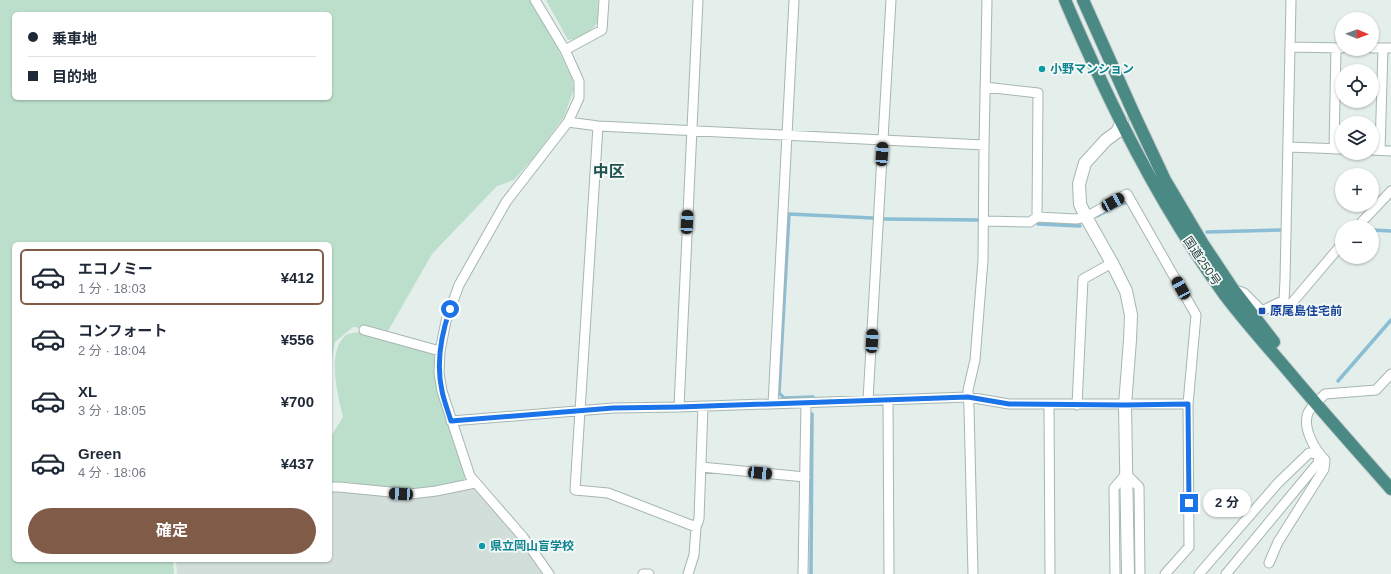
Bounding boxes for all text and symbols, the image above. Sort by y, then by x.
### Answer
north arrow [1335,12,1379,56]
map controls [1335,12,1379,264]
text: 乗車地 [52,30,97,47]
place label: 小野マンション [1050,62,1134,76]
marker: 小野マンション [1037,64,1047,74]
button: locate [1335,64,1379,108]
text: 目的地 [52,68,97,85]
button: layers [1335,116,1379,160]
car [875,142,889,166]
district label: 中区 [593,163,625,180]
button: + [1335,168,1379,212]
car [1100,191,1126,213]
car [680,210,694,234]
button: − [1335,220,1379,264]
street label: 国道250号 [1181,234,1223,288]
icon: car [30,259,66,295]
text: エコノミー [78,260,153,277]
text: ¥412 [281,269,314,286]
car [1170,275,1192,301]
text: 1 分 · 18:03 [78,281,146,296]
route start [441,300,459,318]
place label: 原尾島住宅前 [1270,304,1342,318]
marker: 原尾島住宅前 [1257,306,1267,316]
icon: car [30,321,66,357]
text: コンフォート [78,322,168,339]
car [865,329,879,353]
text: ¥556 [281,331,314,348]
text: 2 分 · 18:04 [78,343,146,358]
icon: car [30,383,66,419]
text: XL [78,383,97,400]
text: ¥700 [281,393,314,410]
text: 3 分 · 18:05 [78,403,146,418]
icon: car [30,445,66,481]
text: Green [78,445,121,462]
text: ¥437 [281,455,314,472]
text: 4 分 · 18:06 [78,465,146,480]
car [748,466,772,480]
car [389,487,413,501]
callout: 2 分 [1203,489,1251,517]
route end [1180,494,1198,512]
text: 2 分 [1215,495,1239,510]
button: 確定 [28,508,316,554]
place label: 県立岡山盲学校 [490,539,574,553]
marker: 県立岡山盲学校 [477,541,487,551]

